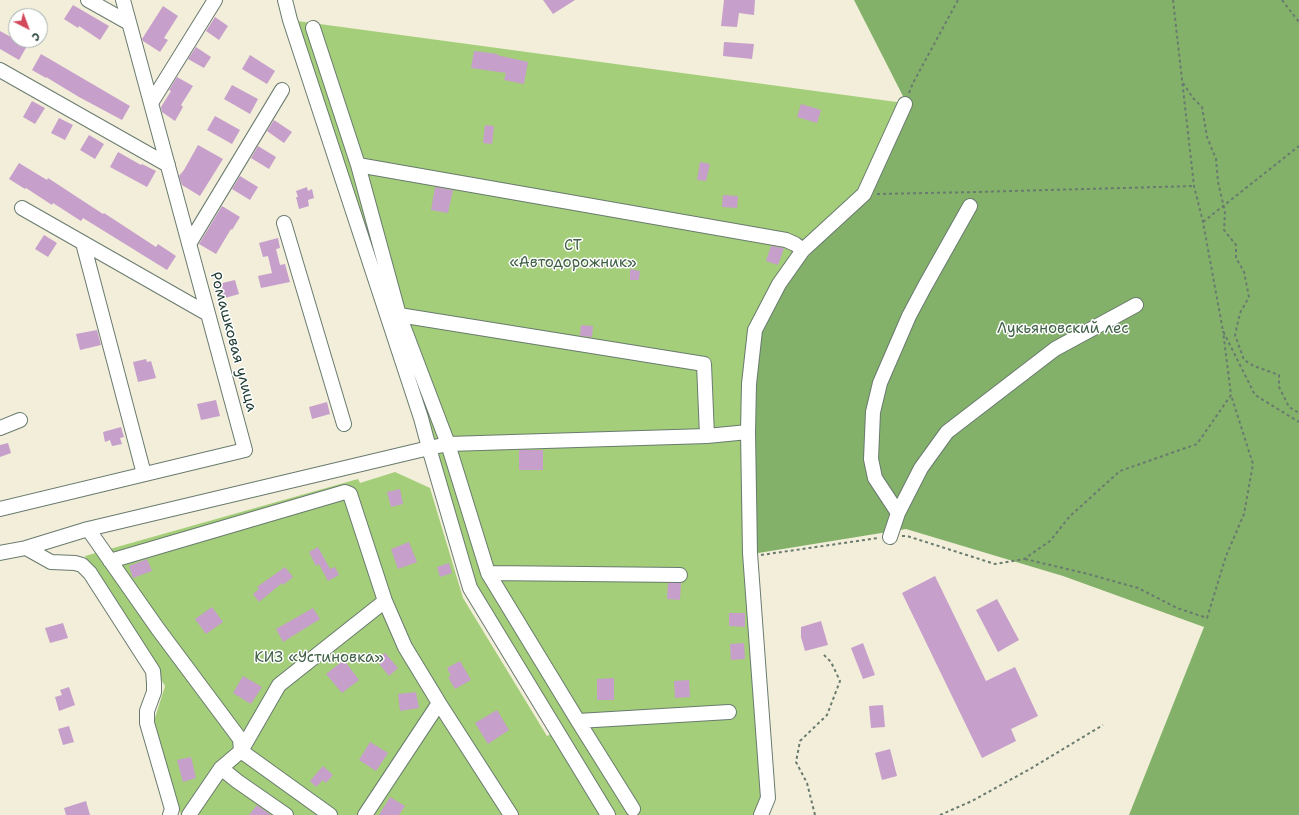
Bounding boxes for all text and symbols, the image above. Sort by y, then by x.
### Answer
north arrow [8,8,48,48]
text: С [28,29,43,44]
park label: СТ «Автодорожник» [510,237,636,272]
street label: Ромашковая улица [206,270,260,414]
park label: Лукьяновский лес [997,320,1129,338]
park label: КИЗ «Устиновка» [254,649,384,667]

